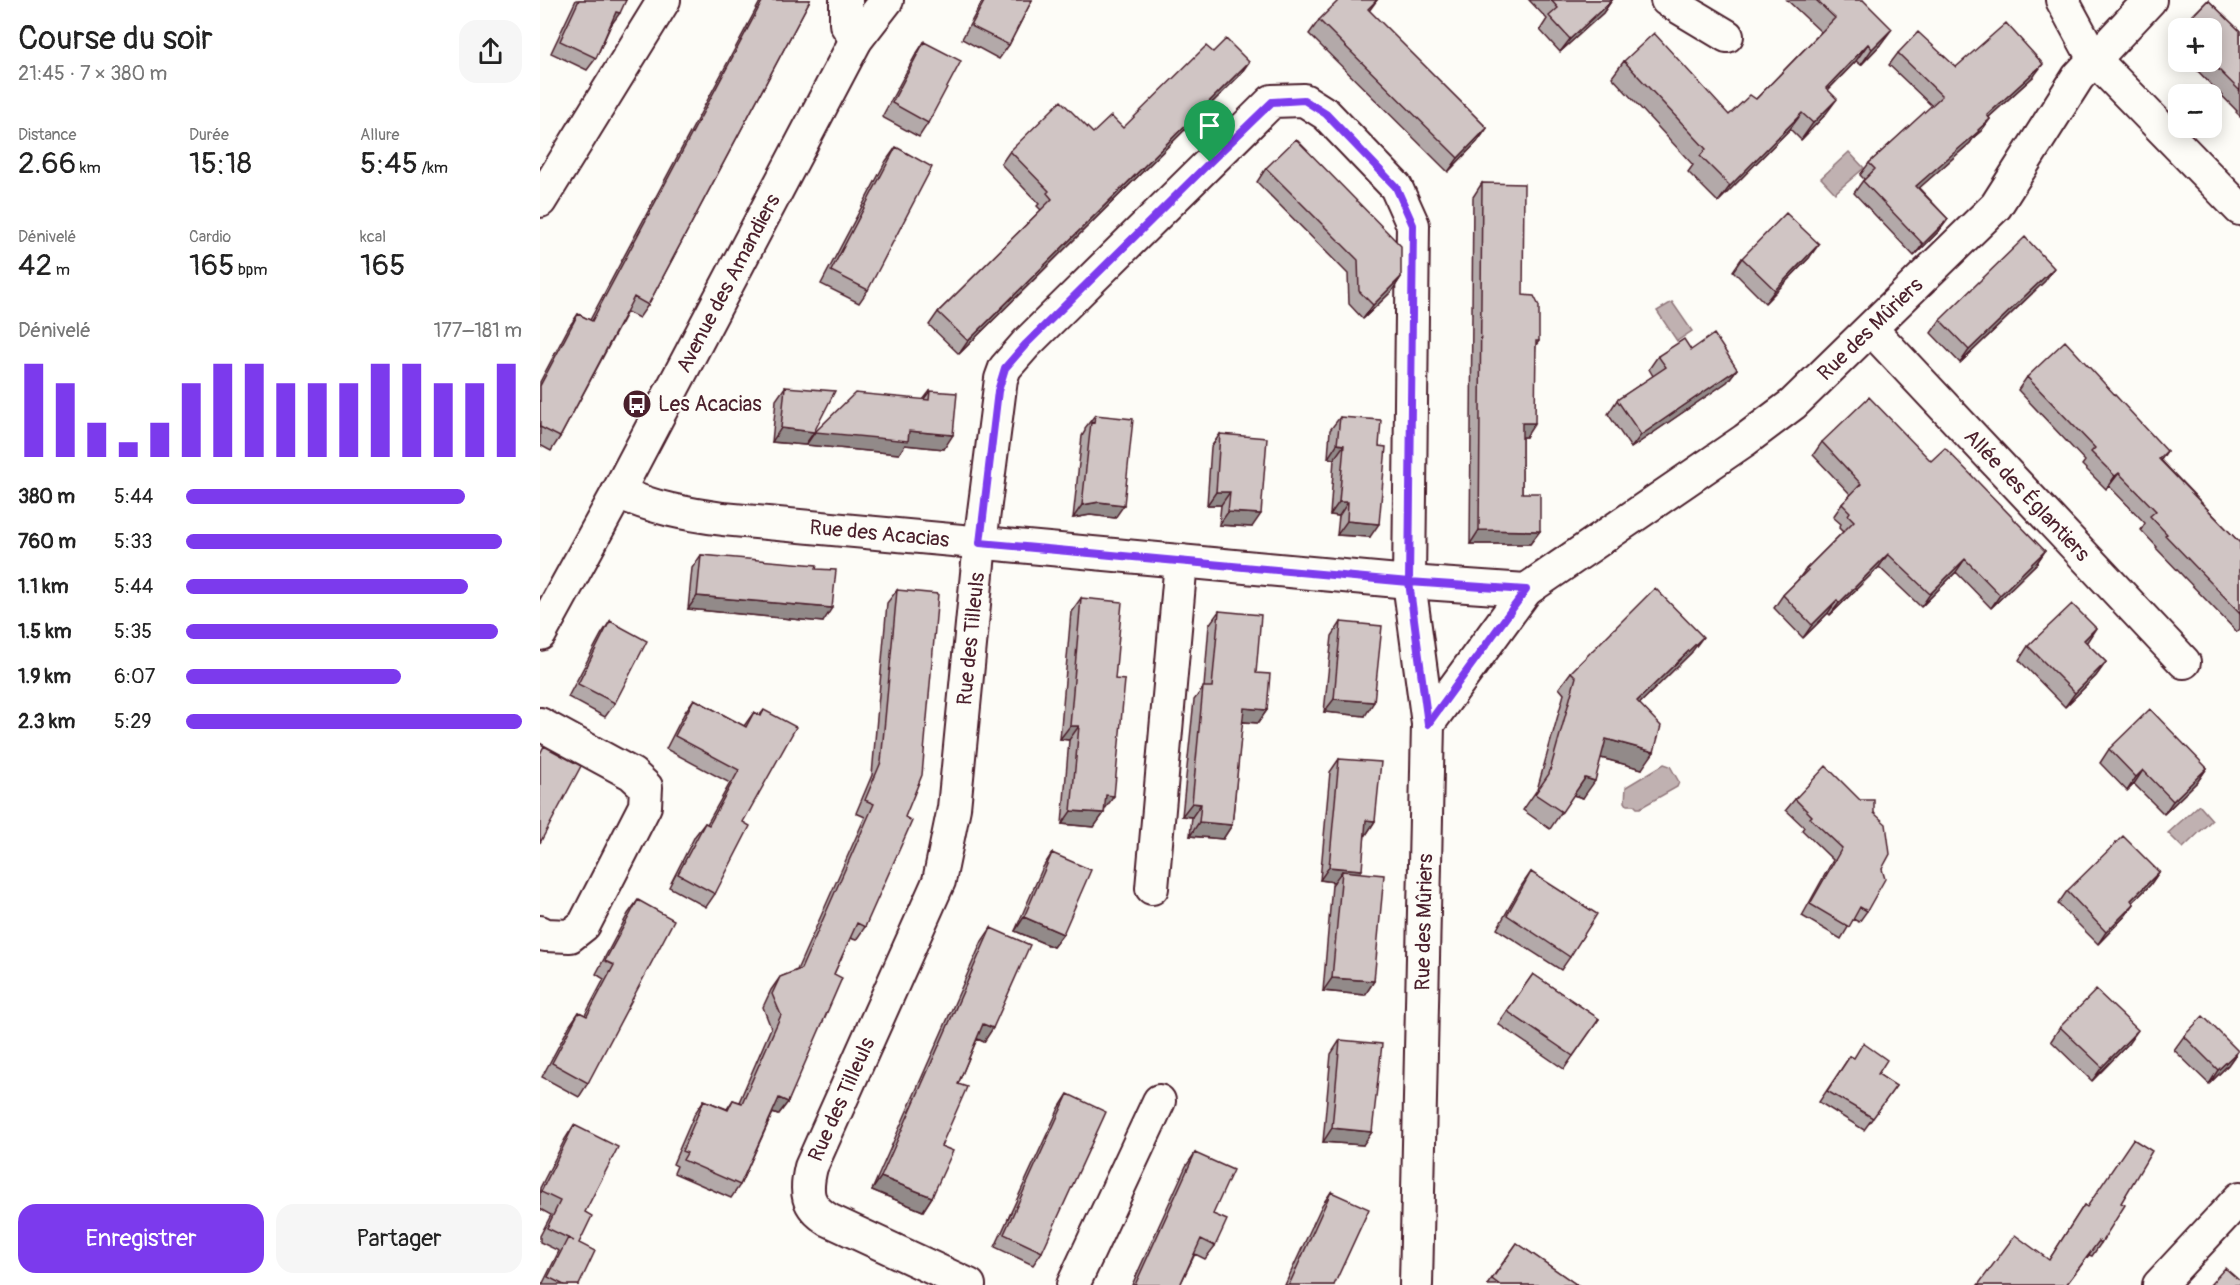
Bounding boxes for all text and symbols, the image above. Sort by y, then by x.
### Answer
text: Course du soir [18,18,213,59]
map controls [2168,18,2222,138]
button: + [2168,18,2222,72]
button: share [459,20,522,83]
text: 21:45 · 7 × 380 m [18,61,167,86]
button: − [2168,84,2222,138]
pin [1184,100,1235,162]
icon: arrive [1193,109,1226,142]
text: Distance [18,125,77,145]
text: Durée [189,125,229,145]
text: Allure [360,125,399,145]
text: 2.66 [18,145,76,182]
text: 15:18 [189,145,252,182]
text: 5:45 [360,145,418,182]
text: km [76,158,101,178]
text: /km [418,158,448,178]
street label: Avenue des Amandiers [670,189,786,377]
text: Dénivelé [18,227,76,247]
text: Cardio [189,227,231,247]
text: kcal [360,227,386,247]
text: 42 [18,247,52,284]
text: 165 [189,247,234,284]
text: 165 [360,247,405,284]
text: m [52,260,70,280]
text: bpm [234,260,268,280]
street label: Rue des Mûriers [1812,271,1929,386]
text: Dénivelé [18,318,91,343]
text: 177–181 m [433,318,522,343]
bus stop icon: Les Acacias [621,388,653,420]
place label: Les Acacias [658,391,762,418]
street label: Allée des Églantiers [1958,423,2096,568]
text: 380 m [18,484,75,509]
text: 5:44 [114,484,153,509]
street label: Rue des Acacias [808,514,951,553]
text: 760 m [18,529,76,554]
text: 5:33 [114,529,153,554]
street label: Rue des Tilleuls [951,570,991,706]
text: 1.1 km [18,574,68,599]
text: 5:44 [114,574,153,599]
text: 1.5 km [18,619,71,644]
text: 5:35 [114,619,152,644]
text: 1.9 km [18,664,71,689]
text: 6:07 [114,664,155,689]
text: 2.3 km [18,709,75,734]
text: 5:29 [114,709,152,734]
street label: Rue des Mûriers [1409,853,1439,991]
street label: Rue des Tilleuls [802,1033,881,1166]
button: Enregistrer [18,1204,264,1273]
button: Partager [276,1204,522,1273]

